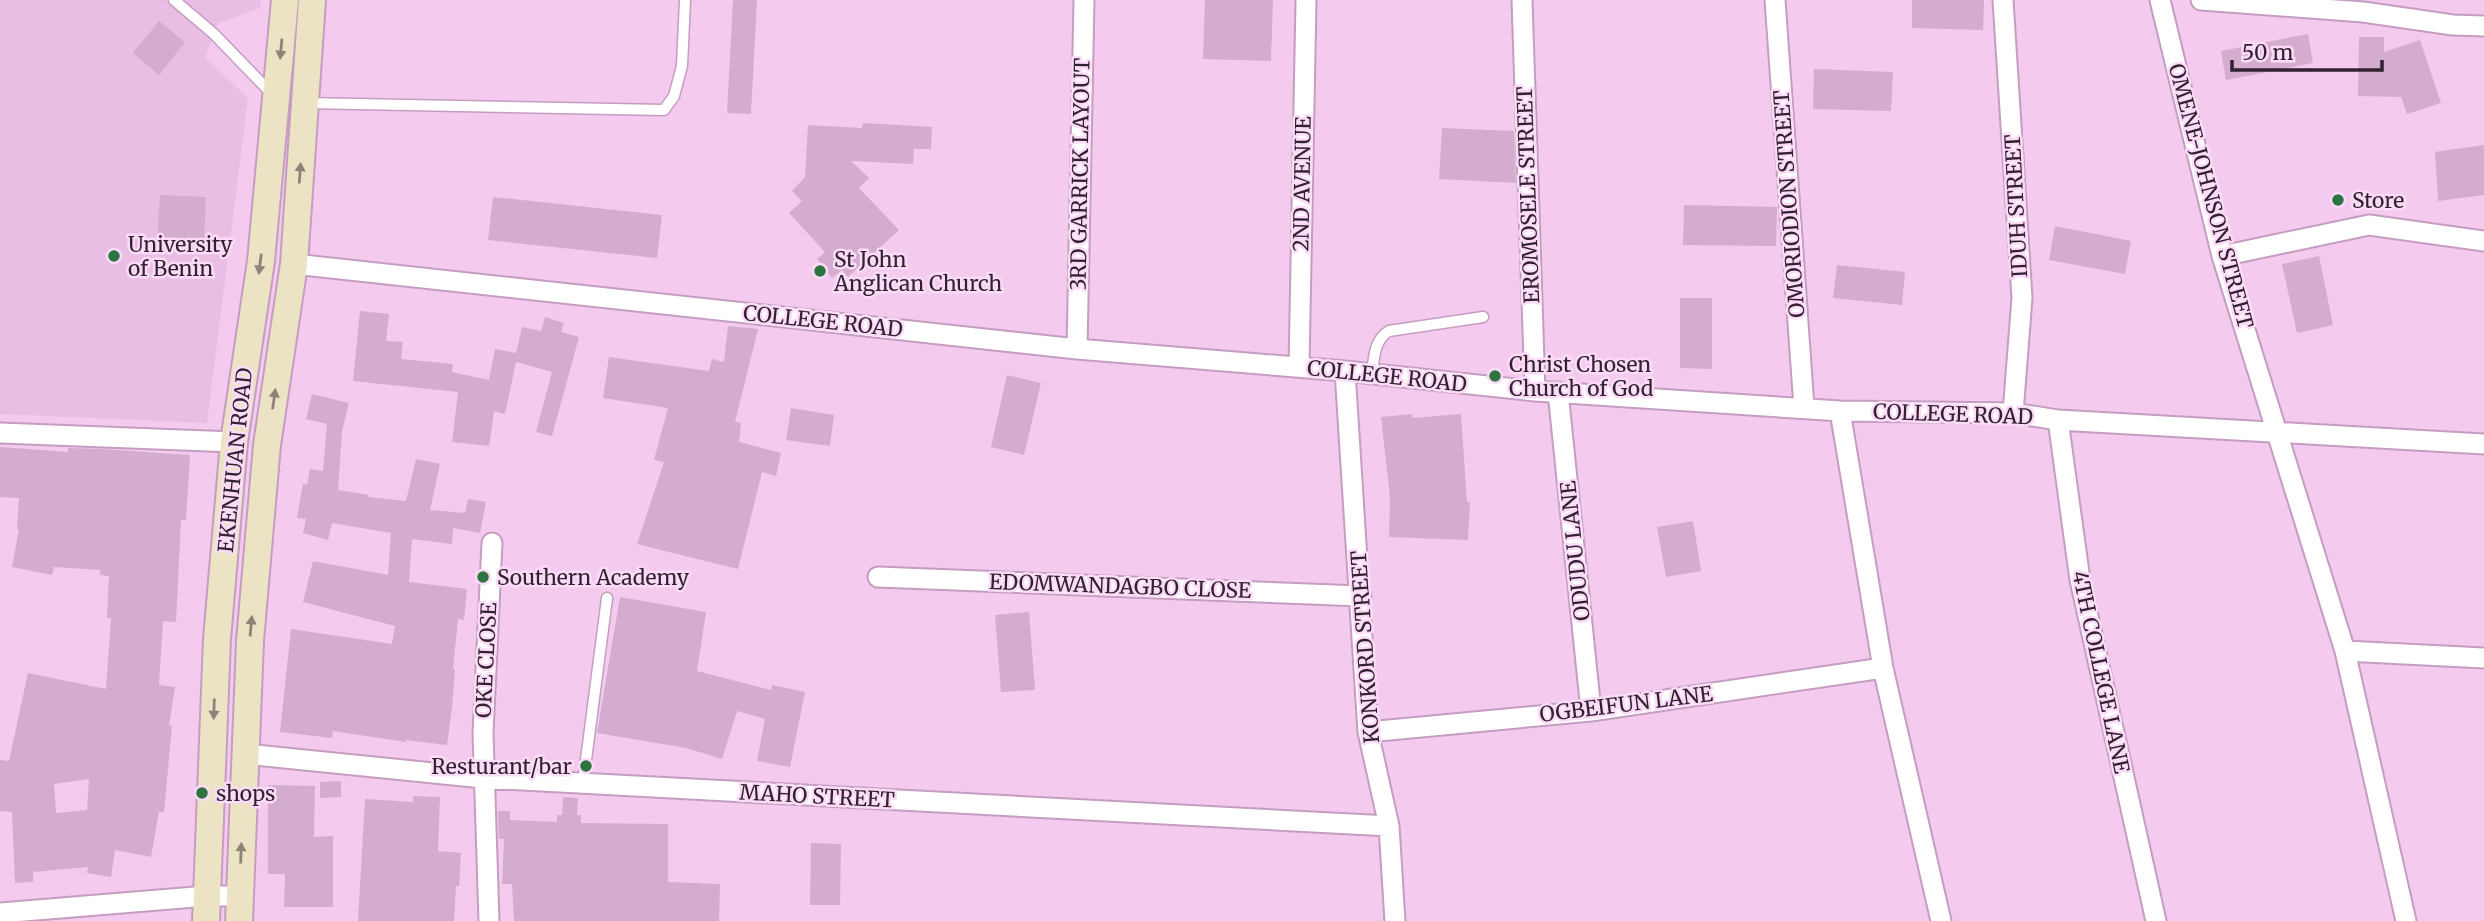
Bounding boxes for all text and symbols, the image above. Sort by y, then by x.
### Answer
scale bar [2232,28,2382,72]
one-way arrow [275,38,286,60]
text: 50 m [2242,39,2293,66]
street label: 3RD GARRICK LAYOUT [1064,57,1096,291]
street label: OMENE-JOHNSON STREET [2163,61,2259,332]
street label: EROMOSELE STREET [1511,86,1545,304]
street label: OMORIODION STREET [1768,89,1810,319]
street label: 2ND AVENUE [1287,115,1317,252]
street label: IDUH STREET [1999,133,2033,278]
one-way arrow [294,162,305,184]
place label: Store [2352,187,2404,214]
marker: Store [2330,192,2346,208]
place label: University of Benin [128,231,233,282]
place label: St John Anglican Church [833,246,1002,297]
marker: University of Benin [106,248,122,264]
one-way arrow [255,253,266,275]
marker: St John Anglican Church [812,263,828,279]
street label: COLLEGE ROAD [742,299,904,343]
place label: Christ Chosen Church of God [1509,351,1654,402]
street label: COLLEGE ROAD [1306,354,1468,398]
street label: EKENHUAN ROAD [212,366,258,554]
marker: Christ Chosen Church of God [1487,368,1503,384]
one-way arrow [268,388,279,410]
street label: COLLEGE ROAD [1872,398,2034,430]
street label: ODUDU LANE [1554,479,1596,622]
street label: KONKORD STREET [1345,549,1385,744]
place label: Southern Academy [497,564,690,591]
street label: EDOMWANDAGBO CLOSE [988,568,1252,604]
street label: 4TH COLLEGE LANE [2066,568,2136,776]
marker: Southern Academy [475,569,491,585]
street label: OKE CLOSE [469,601,503,718]
one-way arrow [246,614,257,636]
street label: OGBEIFUN LANE [1538,680,1715,728]
one-way arrow [209,698,220,720]
place label: Resturant/bar [431,753,572,780]
marker: Resturant/bar [578,758,594,774]
street label: MAHO STREET [739,778,896,814]
place label: shops [216,780,275,807]
marker: shops [194,785,210,801]
one-way arrow [236,842,247,864]

